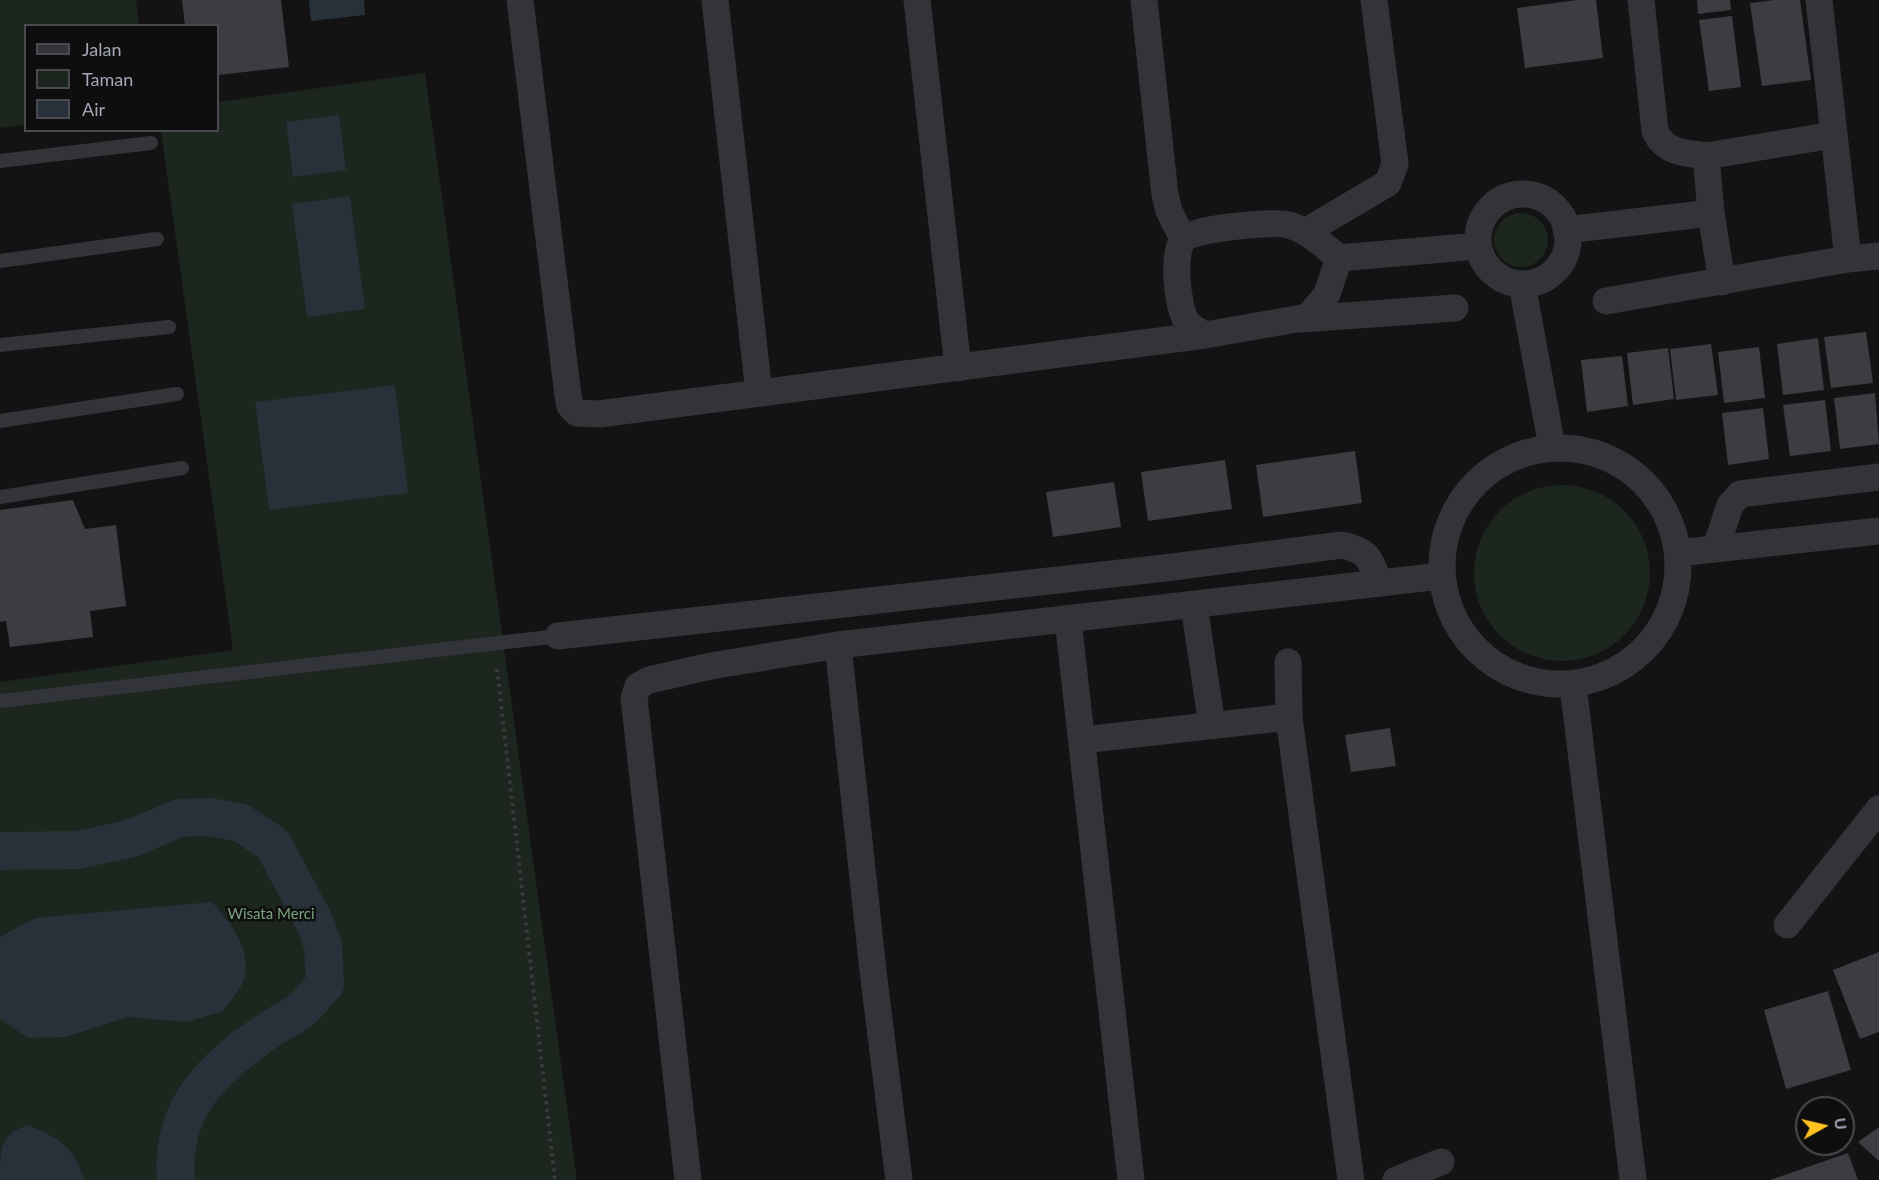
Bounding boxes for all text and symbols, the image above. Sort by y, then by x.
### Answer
legend [24,24,219,132]
text: Jalan [82,38,121,60]
text: Taman [82,68,133,90]
text: Air [82,98,105,120]
park label: Wisata Merci [227,905,315,923]
north arrow [1795,1096,1855,1156]
text: U [1831,1116,1852,1131]

